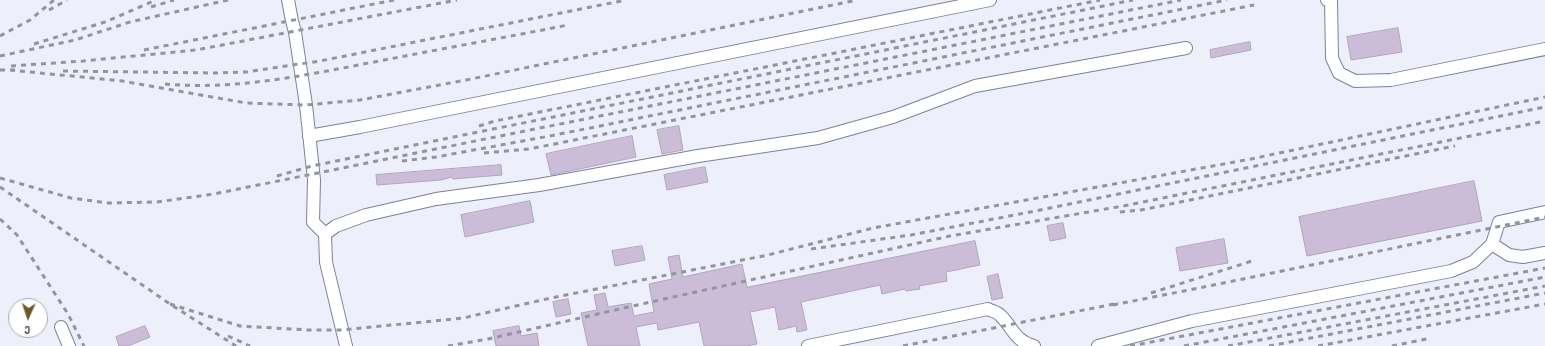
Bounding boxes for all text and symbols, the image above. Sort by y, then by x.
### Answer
north arrow [8,298,48,338]
text: С [24,323,31,336]

